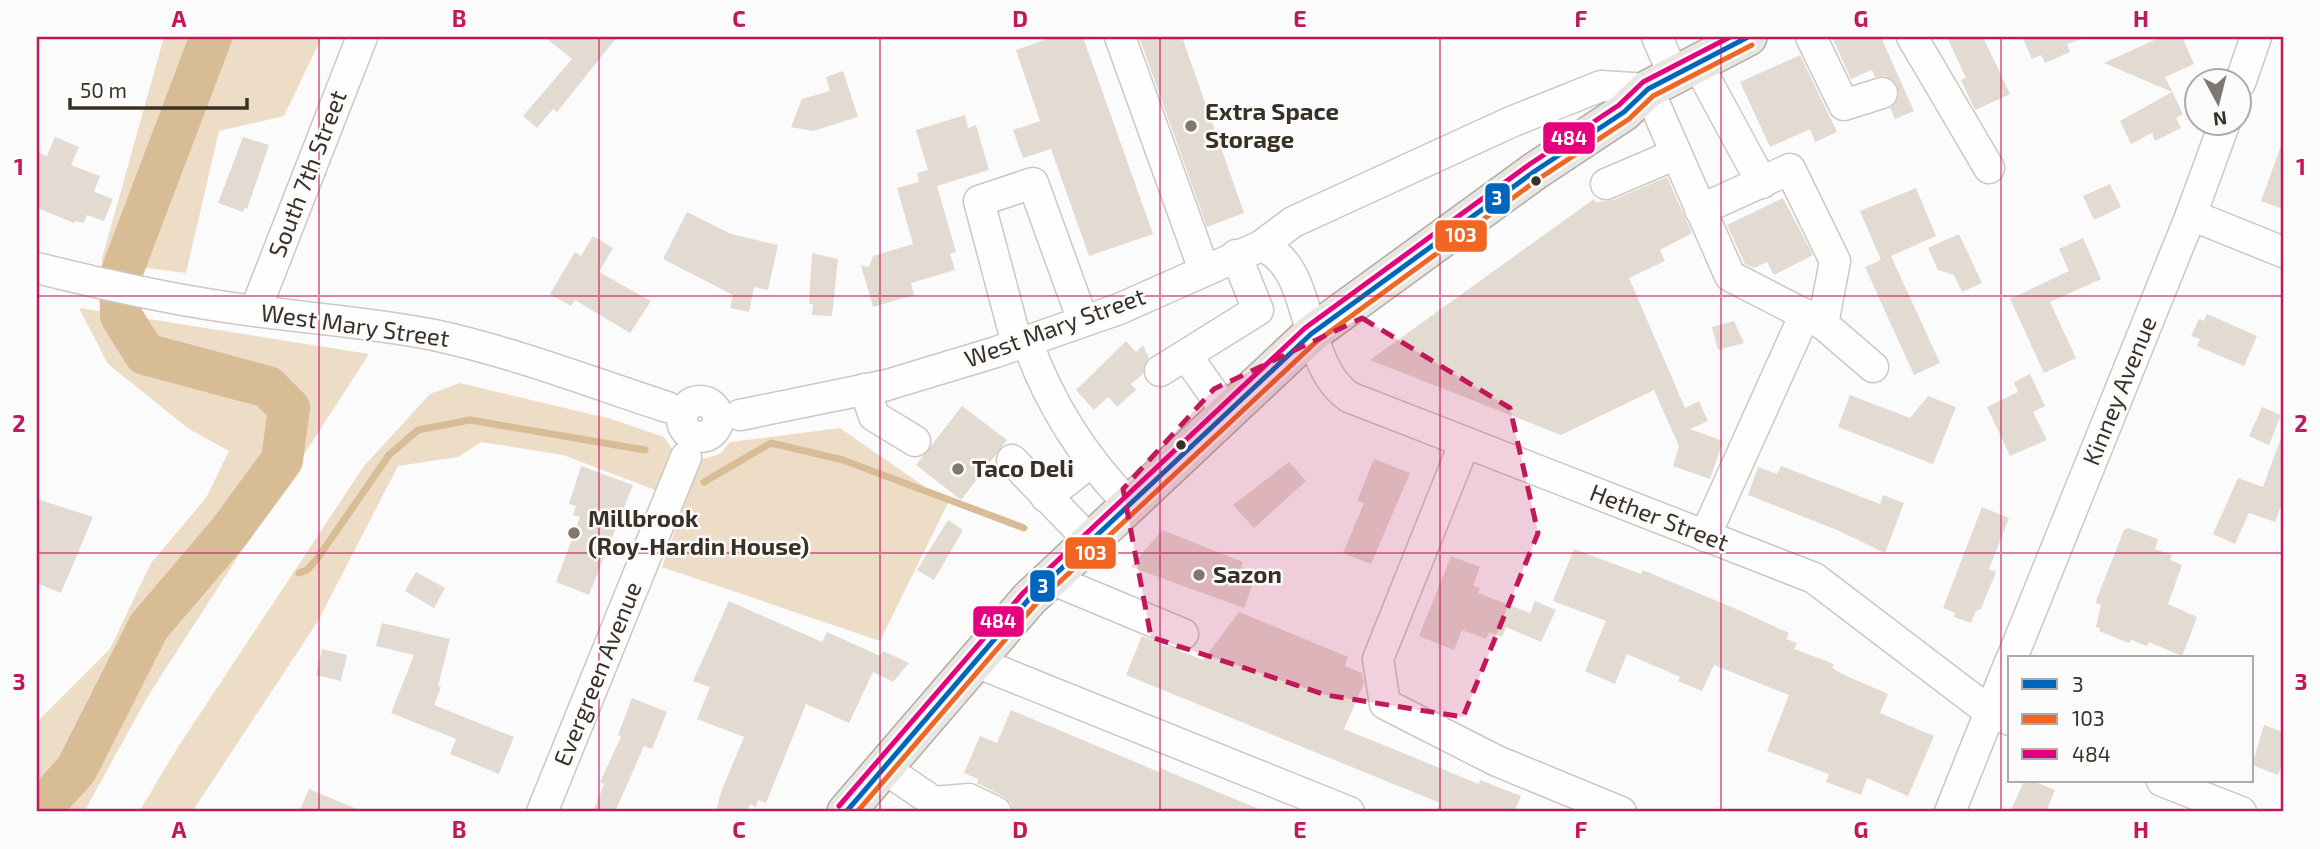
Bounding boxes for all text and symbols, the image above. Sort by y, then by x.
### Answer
text: A [171,4,187,32]
text: B [452,4,466,32]
text: C [732,4,746,32]
text: D [1012,4,1028,32]
text: E [1293,4,1307,32]
text: F [1575,4,1588,32]
text: G [1854,4,1868,32]
text: H [2133,4,2149,32]
scale bar [70,66,247,110]
north arrow [2184,66,2254,136]
text: 50 m [80,77,127,102]
street label: South 7th Street [261,86,352,261]
place label: Extra Space Storage [1205,96,1339,153]
text: N [2212,107,2228,132]
marker: Extra Space Storage [1183,118,1199,134]
line badge: 484 [1542,121,1596,155]
text: 484 [1551,126,1587,149]
text: 1 [14,152,24,180]
text: 1 [2296,152,2306,180]
unlabelled marker [1529,174,1543,188]
line badge: 3 [1484,182,1511,215]
text: 3 [1492,186,1502,209]
line badge: 103 [1434,219,1488,253]
text: 103 [1446,223,1476,246]
street label: West Mary Street [960,280,1149,373]
street label: West Mary Street [259,297,451,352]
street label: Kinney Avenue [2076,312,2162,469]
text: 2 [12,409,26,437]
text: 2 [2294,409,2308,437]
unlabelled marker [1174,438,1188,452]
place label: Taco Deli [972,453,1074,482]
marker: Taco Deli [950,461,966,477]
street label: Hether Street [1586,477,1733,556]
place label: Millbrook (Roy-Hardin House) [588,503,809,560]
marker: Millbrook (Roy-Hardin House) [566,525,582,541]
line badge: 103 [1064,536,1117,570]
text: 103 [1076,541,1106,564]
place label: Sazon [1213,559,1282,588]
marker: Sazon [1191,567,1207,583]
line badge: 3 [1029,569,1056,603]
text: 3 [1038,574,1048,597]
street label: Evergreen Avenue [546,577,647,770]
line badge: 484 [972,605,1025,638]
text: 484 [980,609,1016,632]
legend [2008,656,2254,782]
text: 3 [12,667,26,695]
text: 3 [2294,667,2308,695]
text: 3 [2072,671,2084,696]
text: 103 [2072,705,2105,730]
text: 484 [2072,741,2111,766]
text: A [171,815,187,843]
text: B [452,815,466,843]
text: C [732,815,746,843]
text: D [1012,815,1028,843]
text: E [1293,815,1307,843]
text: F [1575,815,1588,843]
text: G [1854,815,1868,843]
text: H [2133,815,2149,843]

